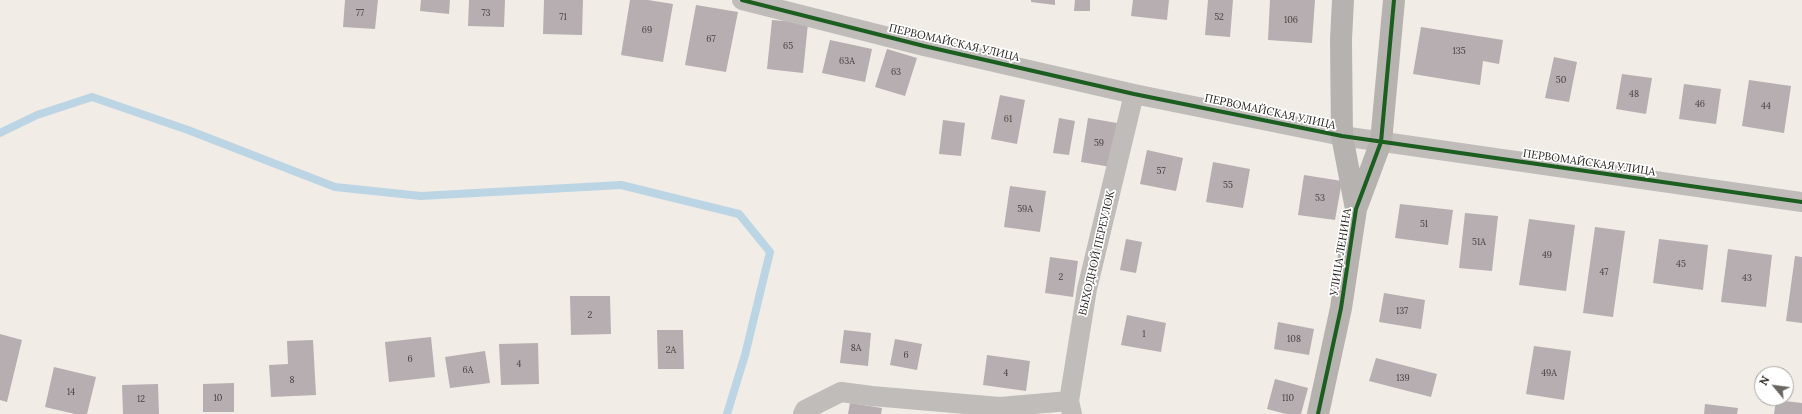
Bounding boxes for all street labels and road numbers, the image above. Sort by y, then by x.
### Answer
street label: ПЕРВОМАЙСКАЯ УЛИЦА [887,22,1021,64]
street label: ПЕРВОМАЙСКАЯ УЛИЦА [1203,92,1337,132]
street label: ПЕРВОМАЙСКАЯ УЛИЦА [1522,147,1656,179]
street label: ВЫХОДНОЙ ПЕРЕУЛОК [1076,189,1118,317]
street label: УЛИЦА ЛЕНИНА [1328,207,1354,297]

